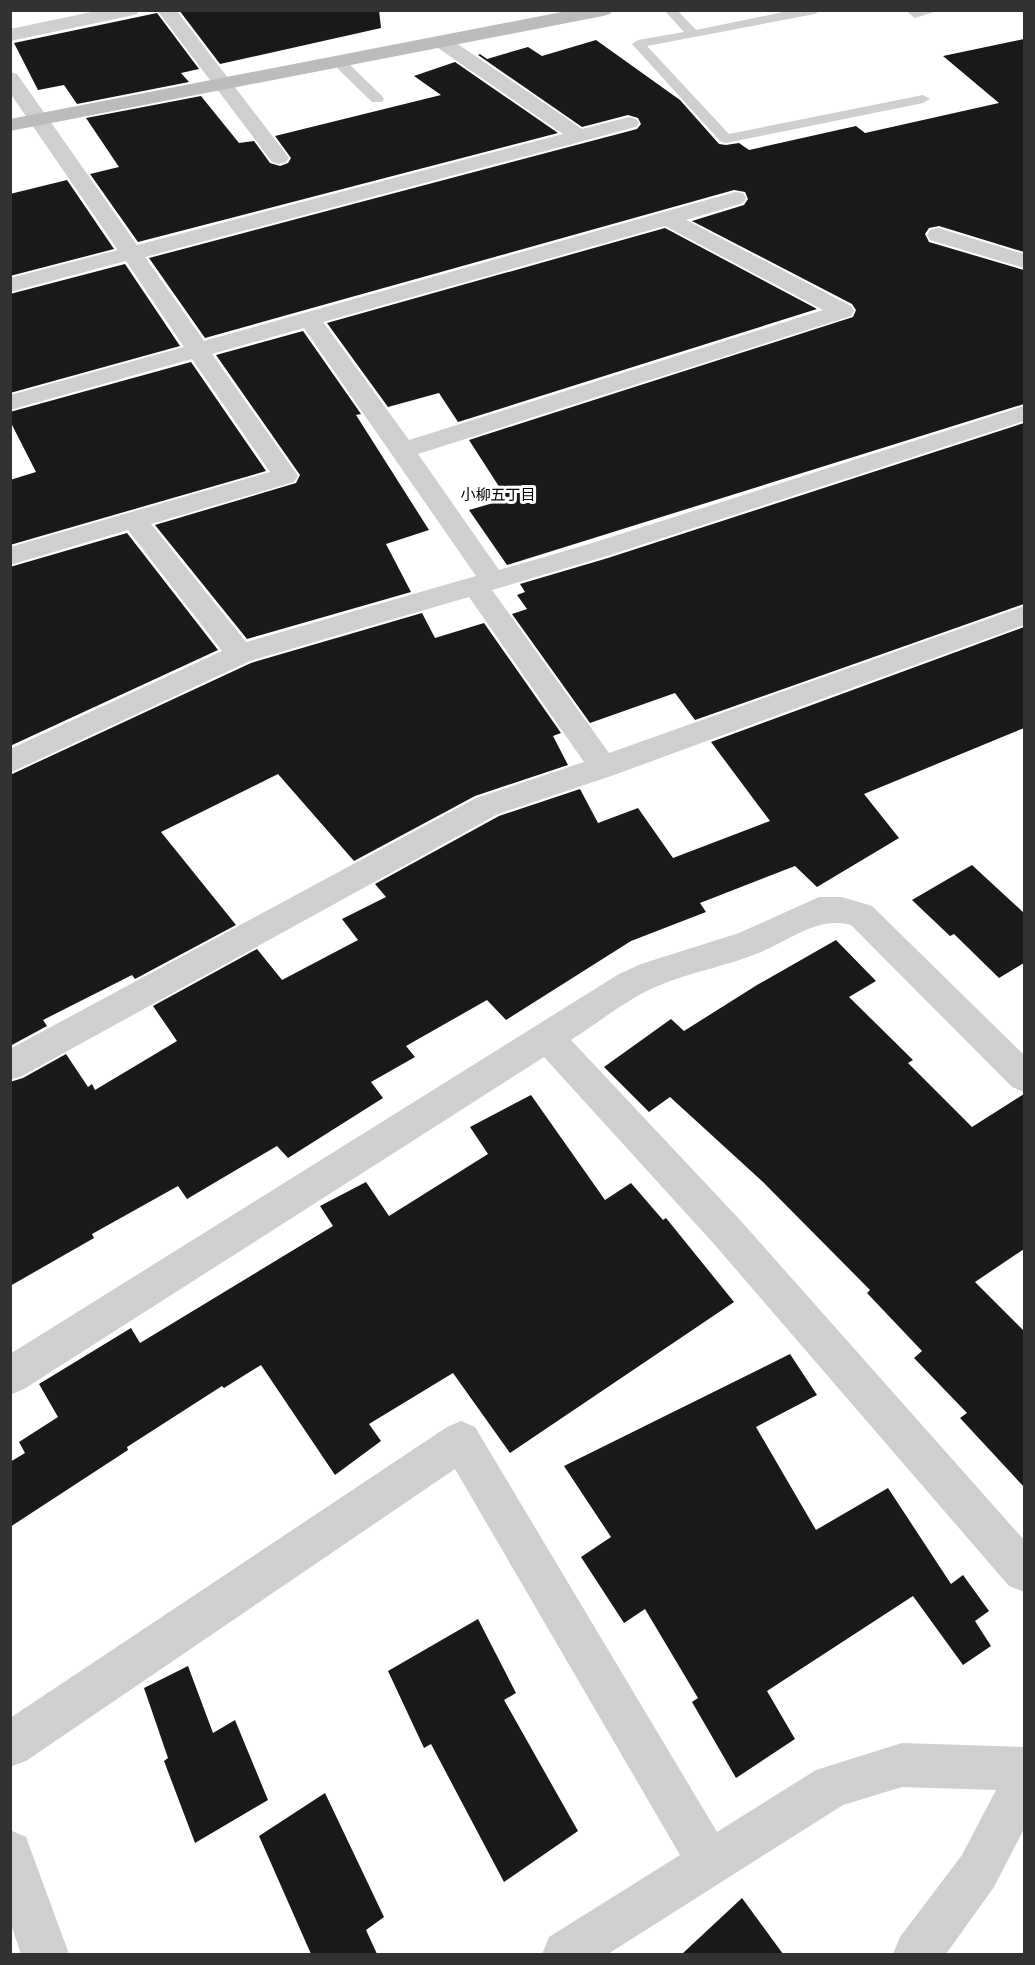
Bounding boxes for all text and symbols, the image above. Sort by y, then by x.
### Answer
district label: 小柳五丁目 [460,486,536,504]

